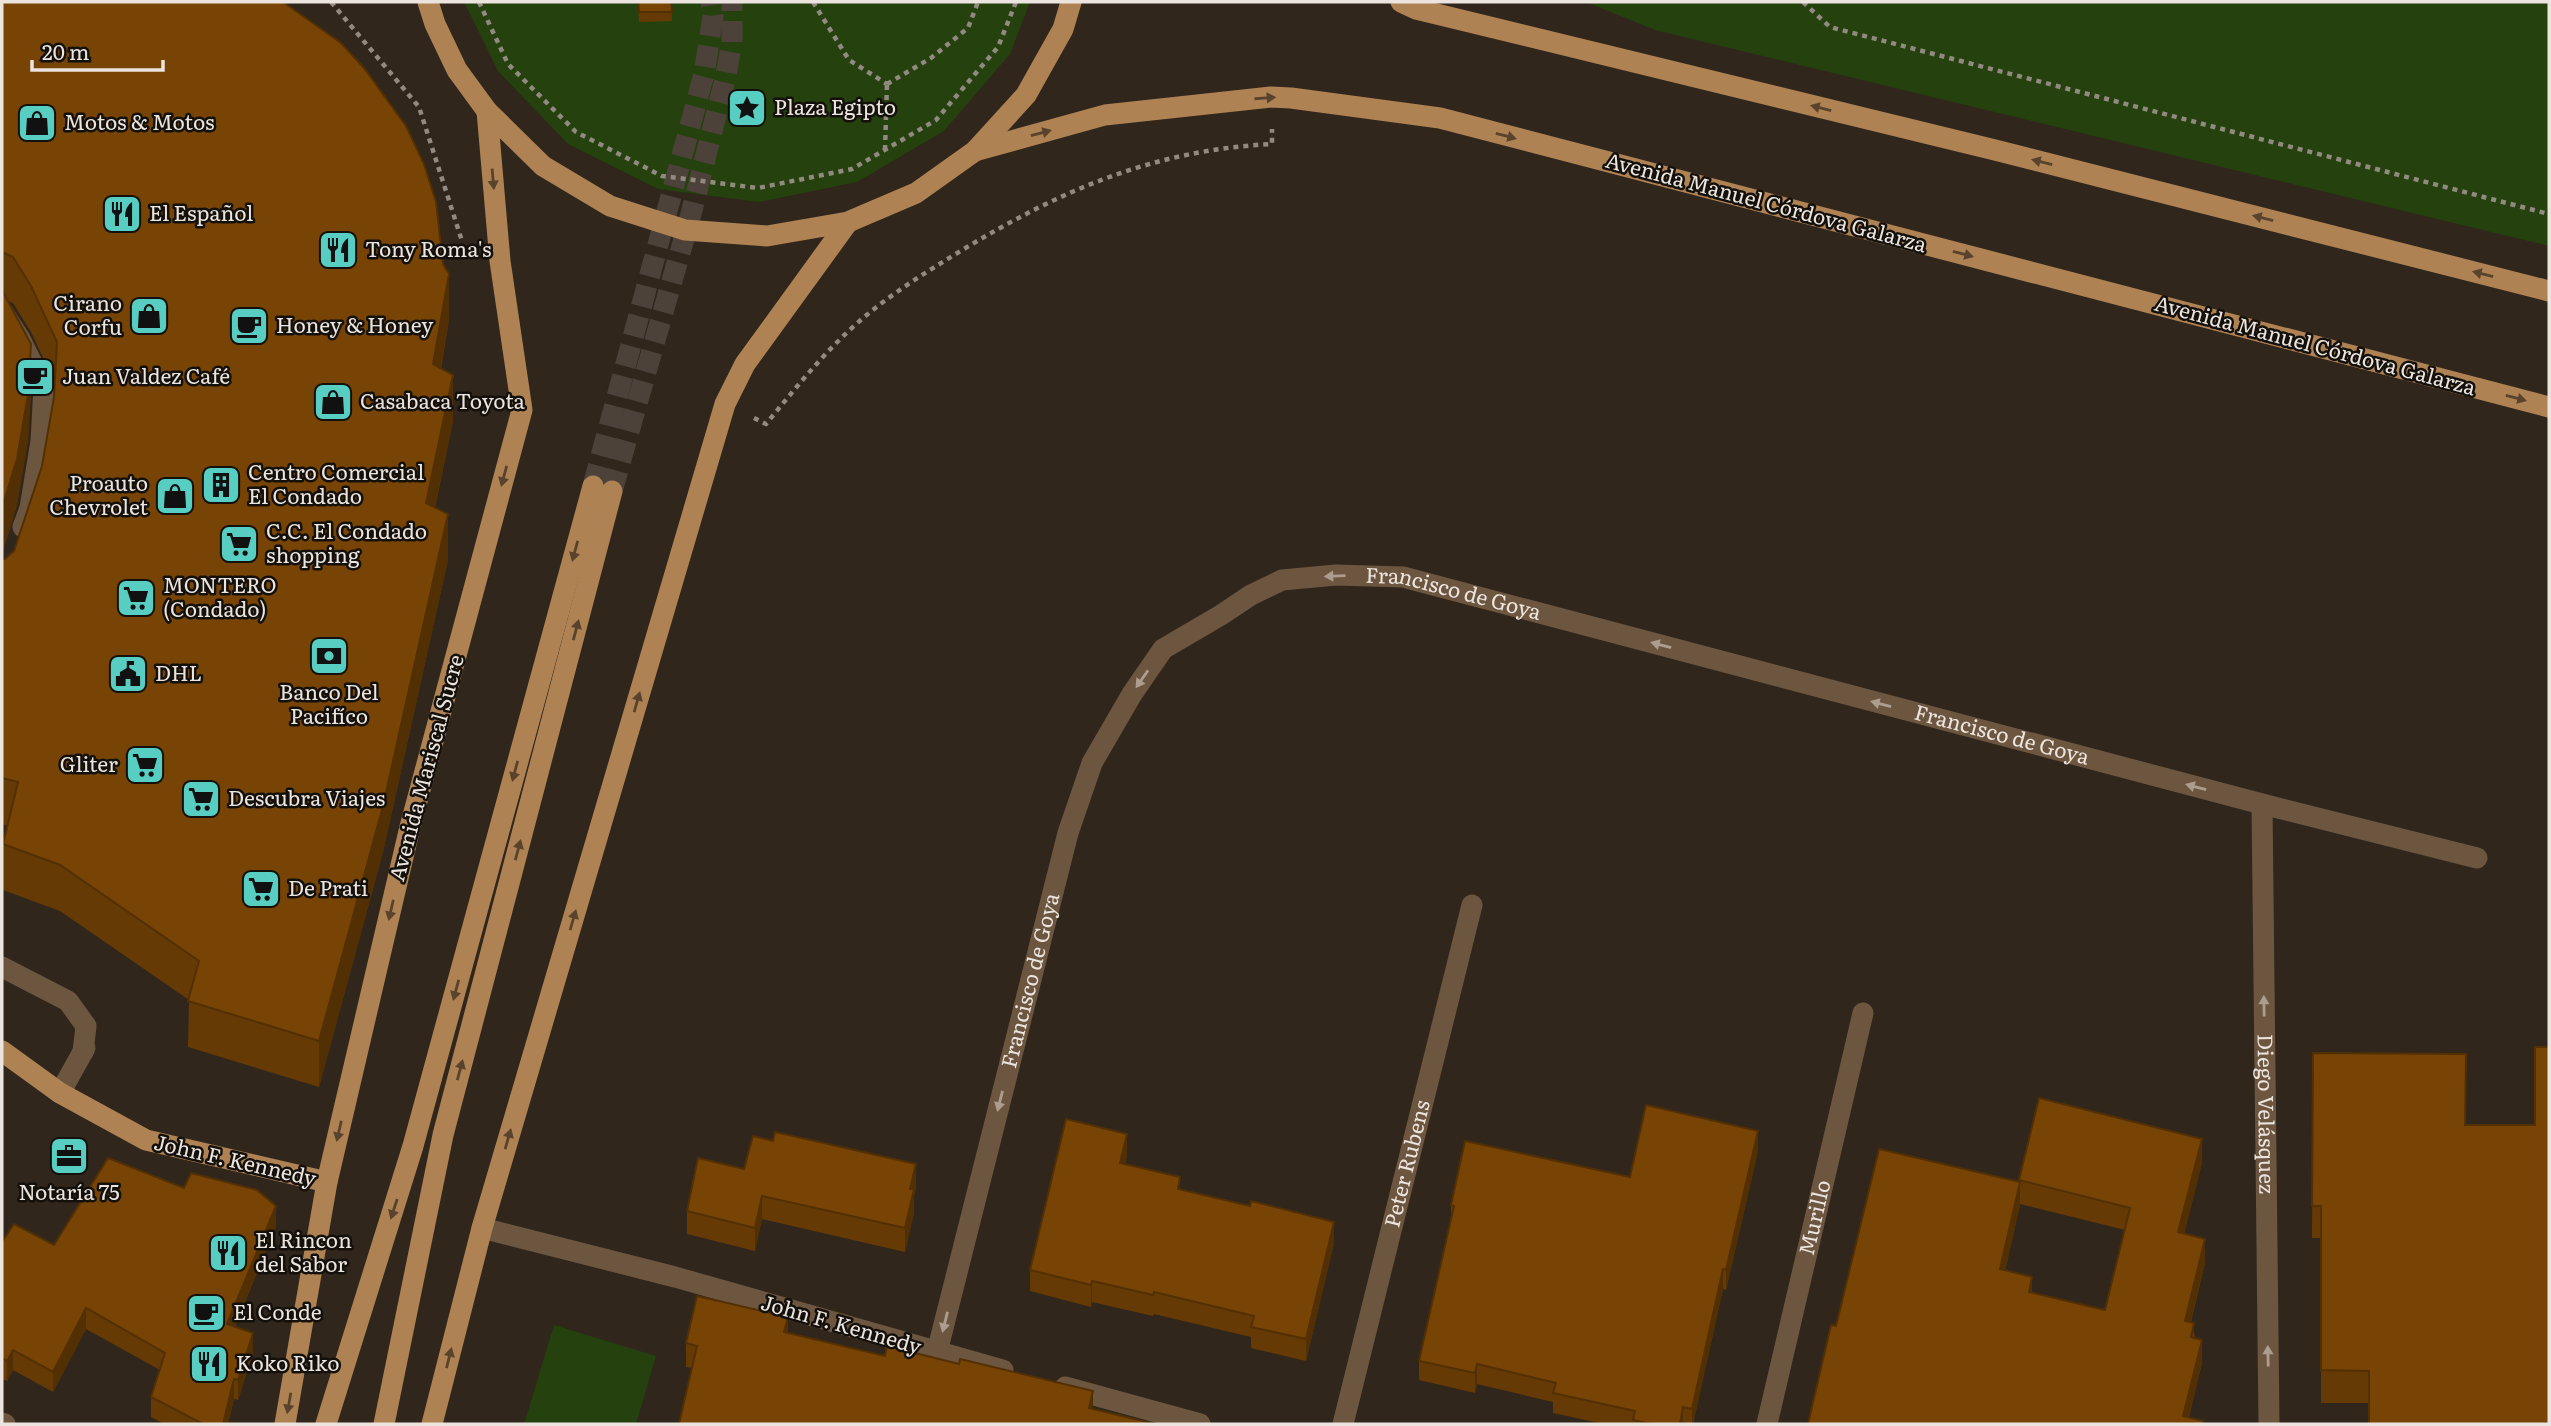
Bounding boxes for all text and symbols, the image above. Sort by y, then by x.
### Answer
scale bar [32,28,163,72]
text: 20 m [42,35,89,66]
place icon: Plaza Egipto [726,87,768,129]
place label: Plaza Egipto [774,90,896,121]
one-way arrow [1254,92,1276,103]
shop icon: Motos & Motos [16,102,58,144]
one-way arrow [1810,102,1832,113]
place label: Motos & Motos [64,105,214,136]
one-way arrow [1030,127,1052,138]
one-way arrow [1495,131,1517,142]
street label: Avenida Manuel Córdova Galarza [1603,143,1931,259]
one-way arrow [2031,156,2053,167]
one-way arrow [488,169,499,191]
restaurant icon: El Español [101,193,143,235]
place label: El Español [149,196,253,227]
one-way arrow [2252,212,2274,223]
restaurant icon: Tony Roma's [317,229,359,271]
place label: Tony Roma's [365,232,492,263]
one-way arrow [1953,250,1974,260]
one-way arrow [2472,268,2494,279]
place label: Cirano Corfu [53,286,122,341]
street label: Avenida Manuel Córdova Galarza [2152,286,2480,402]
shop icon: Cirano Corfu [128,295,170,337]
cafe icon: Honey & Honey [228,305,270,347]
place label: Honey & Honey [276,308,434,339]
cafe icon: Juan Valdez Café [14,356,56,398]
place label: Juan Valdez Café [62,359,230,390]
shop icon: Casabaca Toyota [312,381,354,423]
place label: Casabaca Toyota [360,384,526,415]
one-way arrow [2505,393,2527,404]
place label: Centro Comercial El Condado [248,455,424,510]
building icon: Centro Comercial El Condado [200,464,242,506]
one-way arrow [498,465,509,487]
place label: Proauto Chevrolet [49,466,149,521]
shop icon: Proauto Chevrolet [154,475,196,517]
place label: C.C. El Condado shopping [266,514,427,569]
supermarket icon: C.C. El Condado shopping [218,523,260,565]
one-way arrow [569,541,580,563]
street label: Francisco de Goya [1365,558,1546,626]
place label: MONTERO (Condado) [163,568,276,623]
one-way arrow [1323,570,1345,581]
supermarket icon: MONTERO (Condado) [115,577,157,619]
one-way arrow [571,619,581,640]
bank icon: Banco Del Pacifíco [308,635,350,677]
one-way arrow [1650,639,1672,650]
street label: Avenida Mariscal Sucre [379,651,470,884]
public building icon: DHL [107,653,149,695]
place label: DHL [155,656,202,687]
one-way arrow [1135,670,1149,688]
place label: Banco Del Pacifíco [279,675,379,730]
one-way arrow [632,691,643,713]
street label: Francisco de Goya [1912,695,2094,771]
one-way arrow [1871,698,1892,708]
supermarket icon: Gliter [124,744,166,786]
place label: Gliter [60,747,118,778]
one-way arrow [510,761,520,782]
supermarket icon: Descubra Viajes [180,778,222,820]
place label: Descubra Viajes [228,781,385,812]
one-way arrow [2185,781,2207,792]
one-way arrow [513,839,524,861]
supermarket icon: De Prati [240,868,282,910]
place label: De Prati [288,871,368,902]
street label: Francisco de Goya [991,888,1066,1071]
one-way arrow [385,899,396,921]
one-way arrow [568,910,578,931]
one-way arrow [450,980,461,1002]
one-way arrow [2258,995,2270,1017]
street label: Diego Velásquez [2252,1034,2284,1194]
one-way arrow [455,1059,466,1081]
one-way arrow [994,1090,1005,1112]
street label: Peter Rubens [1374,1096,1436,1230]
one-way arrow [333,1120,344,1142]
street label: John F. Kennedy [151,1125,321,1192]
one-way arrow [504,1128,514,1149]
office icon: Notaría 75 [48,1135,90,1177]
place label: Notaría 75 [18,1175,120,1206]
street label: Murillo [1789,1176,1837,1258]
one-way arrow [388,1199,398,1220]
place label: El Rincon del Sabor [255,1223,352,1278]
restaurant icon: El Rincon del Sabor [207,1232,249,1274]
street label: John F. Kennedy [758,1285,926,1361]
cafe icon: El Conde [185,1292,227,1334]
place label: El Conde [233,1295,322,1326]
one-way arrow [939,1311,950,1333]
restaurant icon: Koko Riko [188,1343,230,1385]
one-way arrow [2263,1345,2274,1367]
place label: Koko Riko [236,1346,340,1377]
one-way arrow [444,1347,455,1369]
one-way arrow [283,1392,294,1414]

